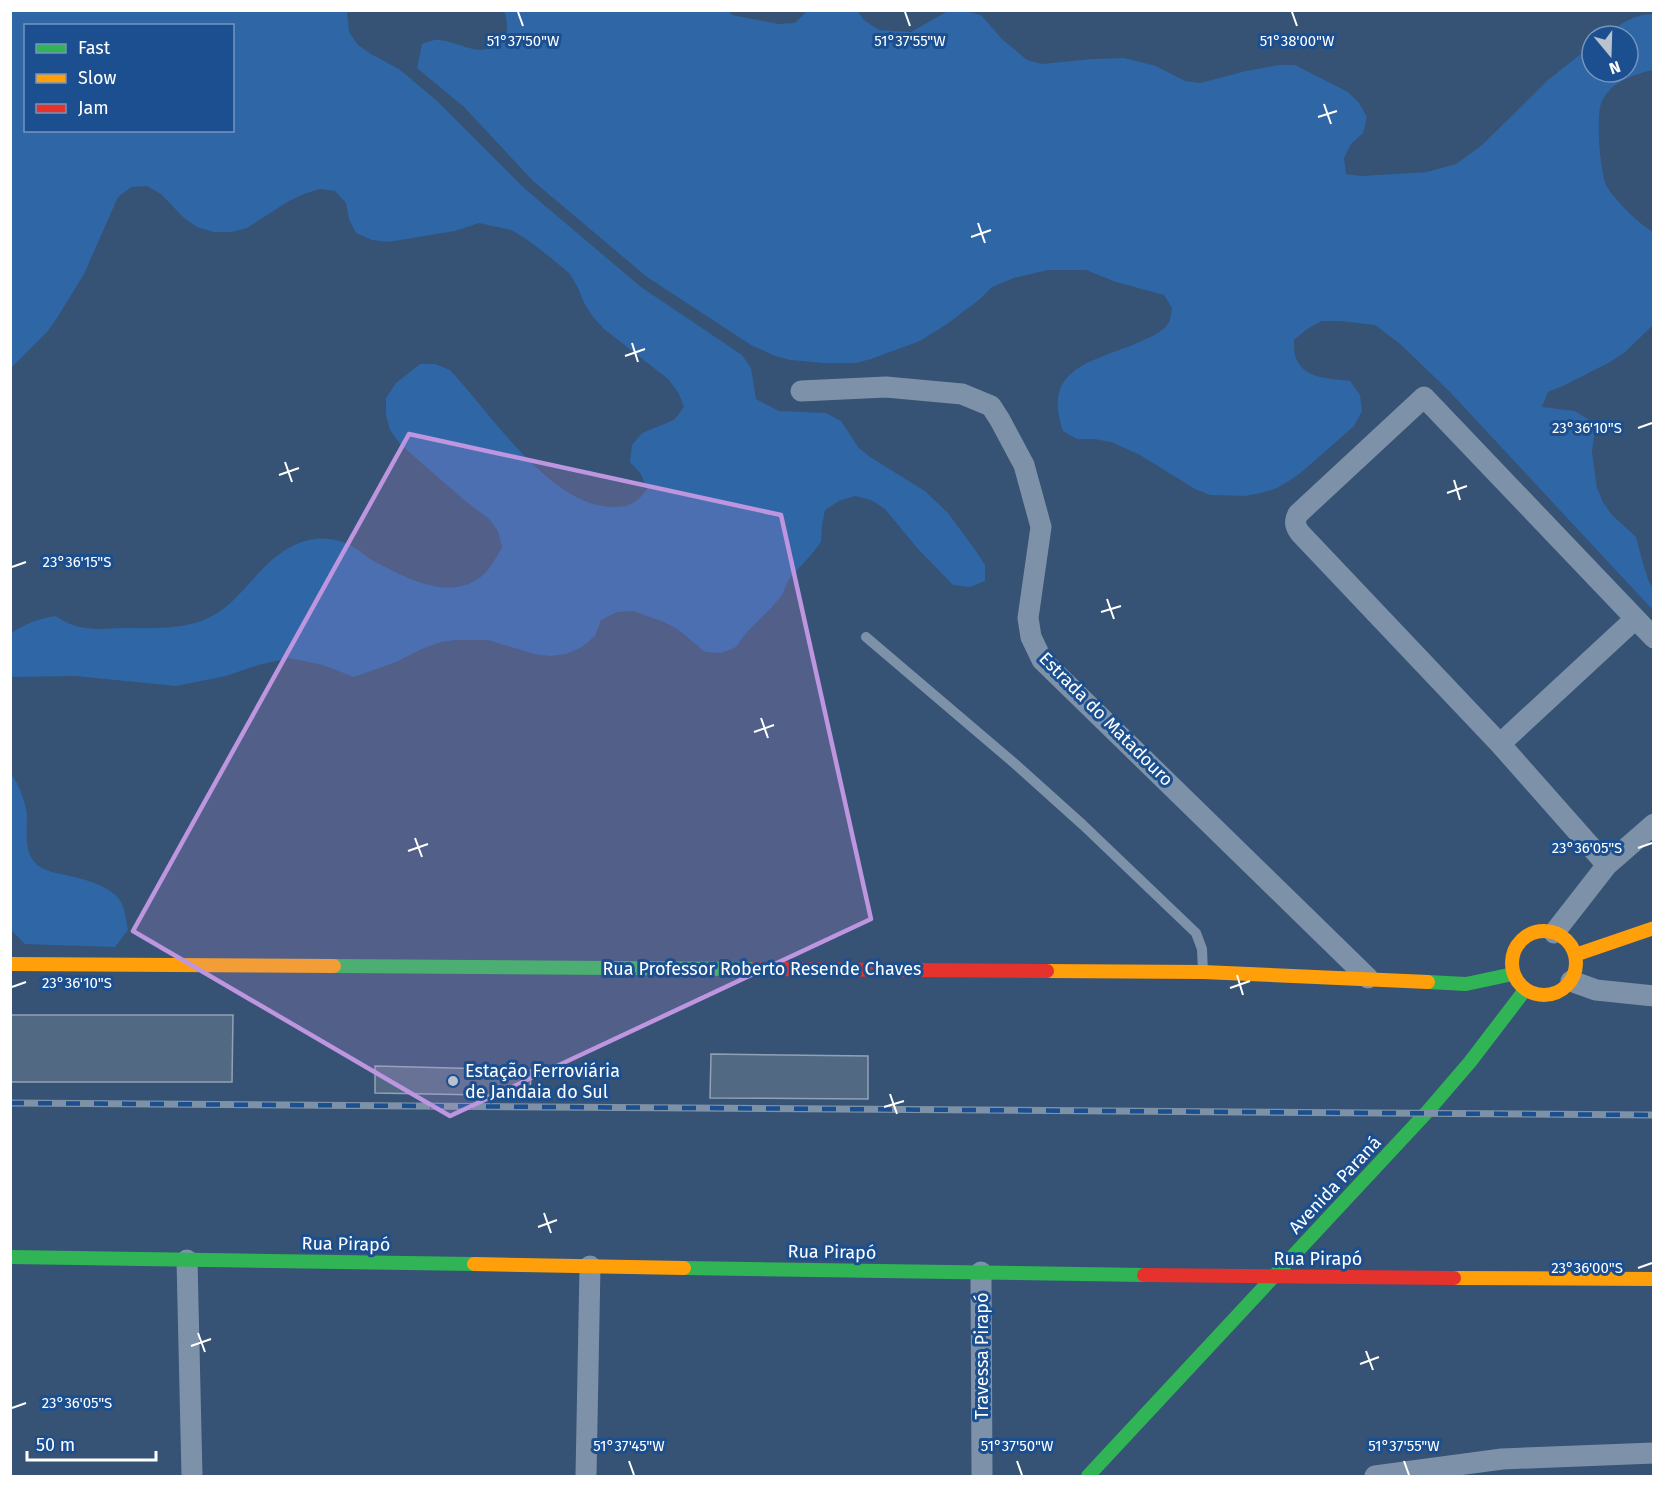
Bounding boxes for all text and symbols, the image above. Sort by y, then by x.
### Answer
legend [24,24,234,132]
north arrow [1580,24,1640,84]
text: 51°37'50"W [487,32,560,50]
text: 51°37'55"W [874,32,946,50]
text: 51°38'00"W [1260,32,1335,50]
text: Fast [78,37,111,59]
text: N [1607,57,1623,78]
text: Slow [78,67,117,89]
text: Jam [78,97,109,119]
text: 23°36'10"S [1552,419,1622,437]
text: 23°36'15"S [43,553,111,571]
street label: Estrada do Matadouro [1034,647,1178,791]
text: 23°36'05"S [1552,839,1622,857]
street label: Rua Professor Roberto Resende Chaves [602,958,922,980]
text: 23°36'10"S [42,974,112,992]
place label: Estação Ferroviária de Jandaia do Sul [465,1060,620,1103]
marker: Estação Ferroviária de Jandaia do Sul [446,1074,460,1088]
street label: Avenida Paraná [1284,1132,1386,1238]
street label: Rua Pirapó [301,1232,391,1256]
street label: Rua Pirapó [787,1240,877,1264]
street label: Rua Pirapó [1274,1248,1362,1270]
text: 23°36'00"S [1551,1259,1623,1277]
street label: Travessa Pirapó [971,1292,993,1420]
text: 23°36'05"S [42,1394,112,1412]
scale bar [27,1424,156,1462]
text: 50 m [36,1434,75,1456]
text: 51°37'45"W [593,1437,665,1455]
text: 51°37'50"W [981,1437,1054,1455]
text: 51°37'55"W [1368,1437,1440,1455]

